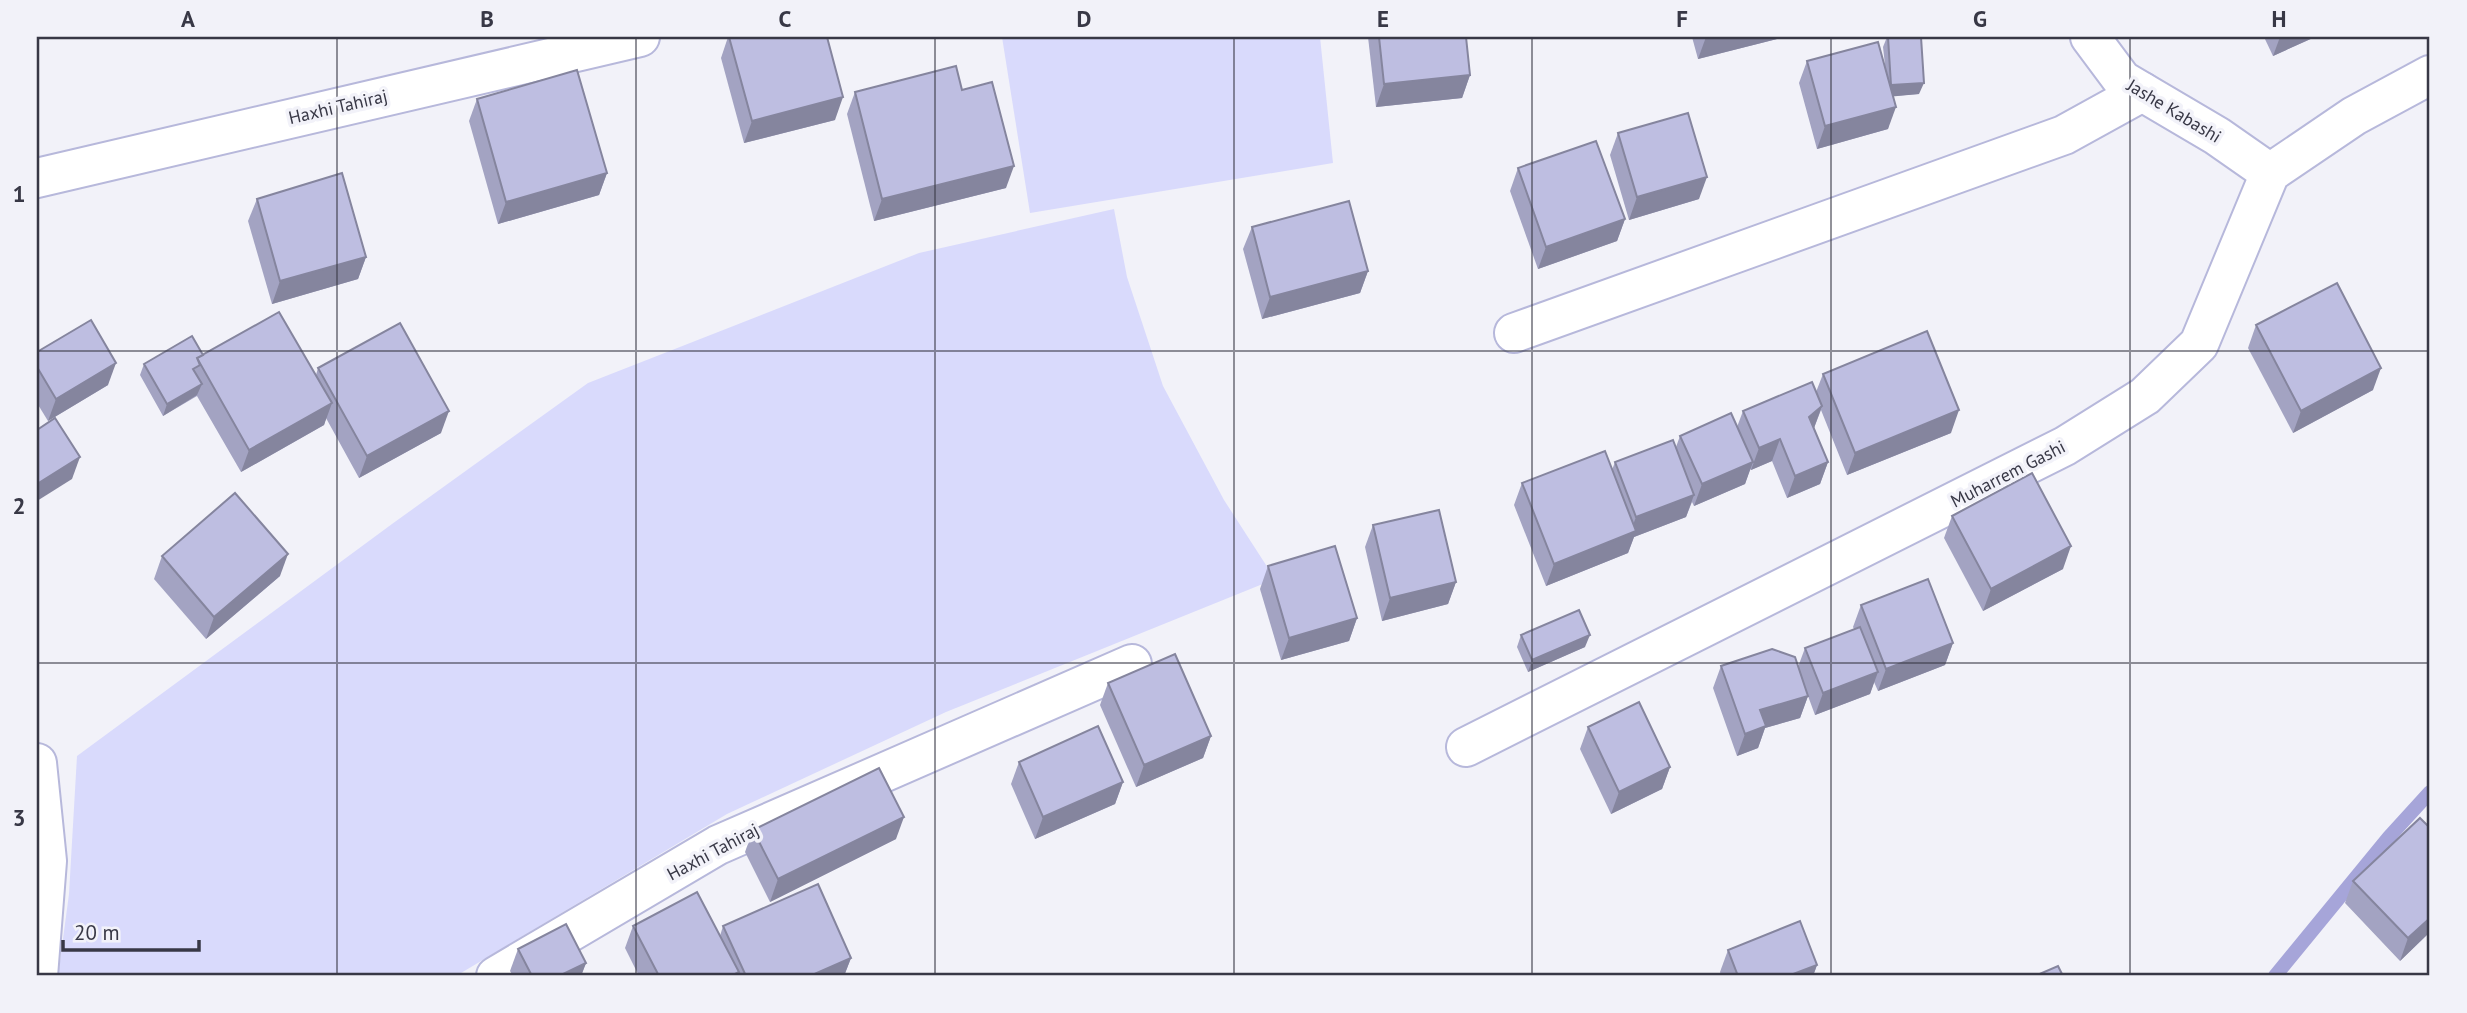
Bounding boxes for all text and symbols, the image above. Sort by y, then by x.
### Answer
text: A [181,4,195,33]
text: B [480,4,494,33]
text: C [779,4,792,33]
text: D [1077,4,1091,33]
text: E [1377,4,1389,33]
text: F [1676,4,1688,33]
text: G [1973,4,1987,33]
text: H [2272,4,2286,33]
street label: Jashe Kabashi [2122,73,2226,148]
street label: Haxhi Tahiraj [286,84,390,129]
text: 1 [12,179,26,208]
street label: Muharrem Gashi [1947,435,2069,512]
text: 2 [12,491,26,520]
text: 3 [12,803,26,832]
street label: Haxhi Tahiraj [663,818,763,885]
scale bar [63,908,200,952]
text: 20 m [74,919,120,946]

